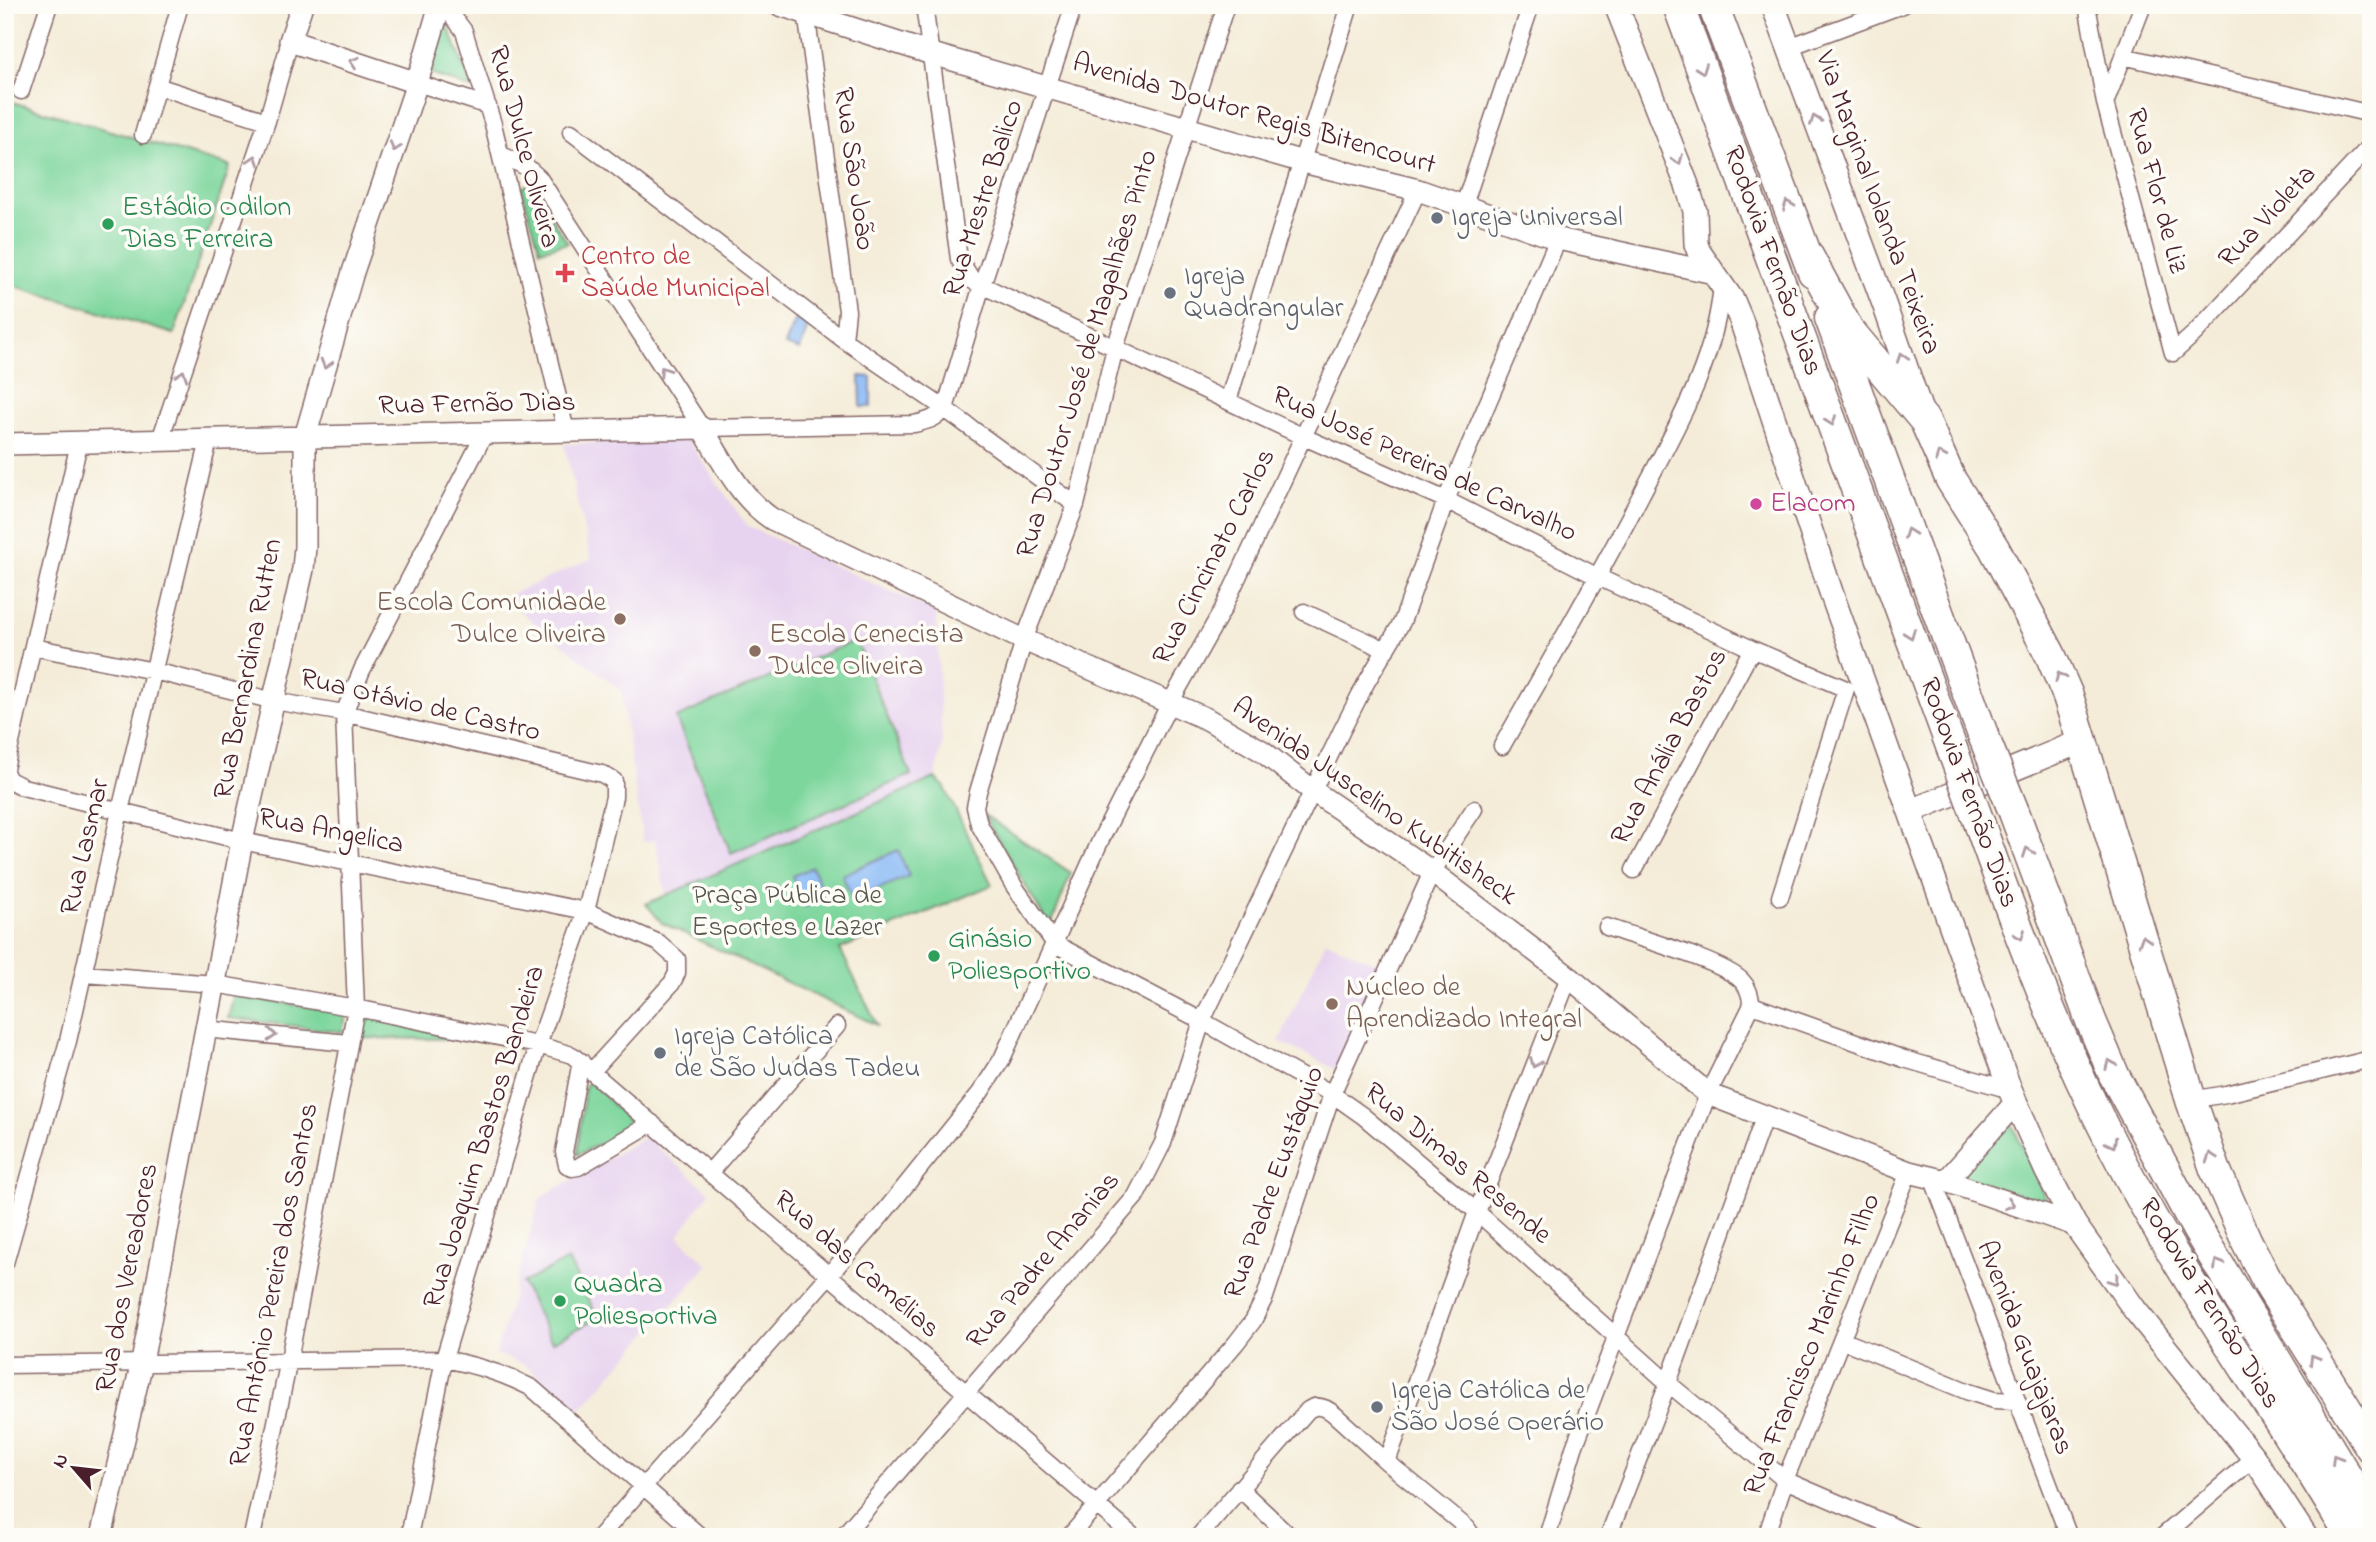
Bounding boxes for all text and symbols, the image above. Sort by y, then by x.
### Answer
street label: Rua Dulce Oliveira [476,41,570,253]
street label: Avenida Doutor Regis Bitencourt [1067,43,1441,187]
street label: Via Marginal Iolanda Teixeira [1803,45,1951,360]
one-way arrow [348,56,360,70]
one-way arrow [1693,63,1707,75]
street label: Rua São João [821,85,885,253]
street label: Rua Mestre Balico [933,95,1035,303]
street label: Rua Flor de Liz [2114,104,2198,278]
one-way arrow [1809,115,1823,127]
street label: Rodovia Fernão Dias [1711,140,1833,382]
one-way arrow [389,141,403,153]
street label: Rua Doutor José de Magalhães Pinto [1006,145,1170,563]
one-way arrow [1669,153,1683,165]
one-way arrow [246,154,260,166]
street label: Rua Violeta [2209,156,2327,278]
place label: Estádio Odilon Dias Ferreira [121,188,291,261]
place label: Igreja Universal [1451,198,1623,239]
one-way arrow [1782,199,1796,211]
marker: Igreja Universal [1429,210,1445,226]
marker: Estádio Odilon Dias Ferreira [100,216,116,232]
place label: Centro de Saúde Municipal [581,237,770,310]
place label: Igreja Quadrangular [1184,257,1344,330]
marker: Centro de Saúde Municipal [555,263,575,283]
marker: Igreja Quadrangular [1162,285,1178,301]
one-way arrow [1896,351,1910,363]
one-way arrow [320,358,335,370]
one-way arrow [660,365,673,378]
one-way arrow [174,370,188,382]
street label: Rua José Pereira de Carvalho [1265,376,1583,554]
street label: Rua Fernão Dias [378,383,576,427]
one-way arrow [1823,414,1837,426]
street label: Rua Cincinato Carlos [1143,442,1287,672]
one-way arrow [1934,450,1948,463]
place label: Elacom [1770,484,1856,525]
marker: Elacom [1748,496,1764,512]
one-way arrow [1904,527,1918,539]
street label: Rua Bernardina Rutten [204,535,294,803]
place label: Escola Comunidade Dulce Oliveira [376,583,606,656]
marker: Escola Comunidade Dulce Oliveira [612,611,628,627]
place label: Escola Cenecista Dulce Oliveira [768,615,964,688]
one-way arrow [1901,628,1915,640]
street label: Rua Anália Bastos [1601,642,1739,852]
marker: Escola Cenecista Dulce Oliveira [747,643,763,659]
street label: Rua Otávio de Castro [296,658,544,754]
street label: Rodovia Fernão Dias [1907,672,2029,914]
one-way arrow [2054,672,2068,684]
street label: Avenida Juscelino Kubitisheck [1223,688,1526,917]
street label: Rua Lasmar [50,774,122,919]
street label: Rua Angelica [255,798,407,866]
one-way arrow [2022,846,2036,858]
park label: Praça Pública de Esportes e Lazer [692,876,883,949]
place label: Ginásio Poliesportivo [948,920,1091,993]
one-way arrow [2011,928,2025,940]
one-way arrow [2137,934,2152,946]
marker: Ginásio Poliesportivo [926,948,942,964]
street label: Rua Joaquim Bastos Bandeira [413,961,557,1313]
place label: Núcleo de Aprendizado Integral [1346,968,1582,1041]
marker: Núcleo de Aprendizado Integral [1324,996,1340,1012]
place label: Igreja Católica de São Judas Tadeu [674,1017,920,1090]
one-way arrow [266,1028,278,1043]
marker: Igreja Católica de São Judas Tadeu [652,1045,668,1061]
one-way arrow [1529,1057,1543,1069]
one-way arrow [2104,1059,2118,1071]
street label: Rua Padre Eustáquio [1214,1061,1336,1305]
street label: Rua Dimas Resende [1354,1073,1560,1255]
street label: Rua Antônio Pereira dos Santos [220,1100,330,1470]
one-way arrow [2103,1136,2117,1148]
one-way arrow [2205,1151,2219,1163]
street label: Rua dos Vereadores [86,1160,170,1396]
street label: Rua Padre Ananias [957,1163,1131,1359]
street label: Rua das Camélias [763,1181,949,1349]
street label: Rua Francisco Marinho Filho [1733,1188,1893,1502]
street label: Rodovia Fernão Dias [2127,1190,2291,1418]
one-way arrow [2004,1196,2016,1210]
street label: Avenida Guajajaras [1964,1235,2084,1461]
one-way arrow [2213,1259,2226,1272]
place label: Quadra Poliesportiva [574,1265,718,1338]
one-way arrow [2106,1272,2118,1285]
marker: Quadra Poliesportiva [552,1293,568,1309]
one-way arrow [2310,1354,2323,1367]
place label: Igreja Católica de São José Operário [1391,1371,1604,1444]
marker: Igreja Católica de São José Operário [1369,1399,1385,1415]
north arrow [38,1434,108,1504]
text: N [46,1449,76,1473]
one-way arrow [2331,1453,2344,1466]

